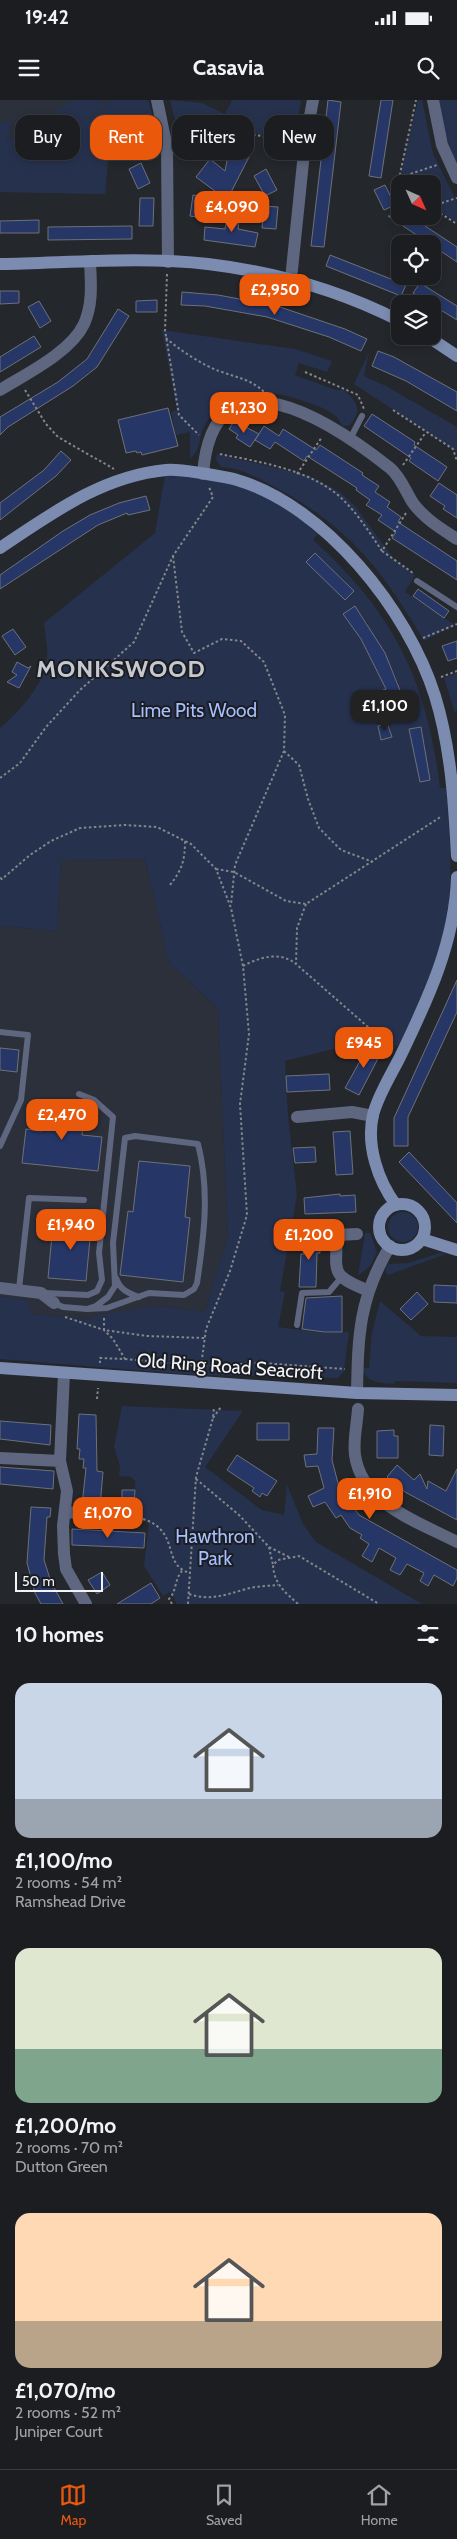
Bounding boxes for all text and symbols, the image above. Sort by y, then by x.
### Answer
text: 19:42 [25,6,69,29]
icon: menu [15,54,43,82]
text: Casavia [193,54,264,81]
icon: search [414,54,442,82]
chip: Buy [15,115,80,160]
chip: Rent [90,115,162,160]
chip: Filters [172,115,254,160]
chip: New [264,115,334,160]
north arrow [391,175,441,225]
map controls [391,175,441,345]
pin: £4,090 [191,190,273,233]
text: £4,090 [205,197,259,216]
button: locate [391,235,441,285]
pin: £2,950 [234,274,316,316]
text: £2,950 [250,280,300,299]
button: layers [391,295,441,345]
pin: £1,230 [203,392,285,434]
text: £1,230 [221,398,267,417]
district label: MONKSWOOD [36,654,206,683]
pin: £1,100 [344,690,426,732]
text: £1,100 [362,696,408,715]
park label: Lime Pits Wood [131,699,257,722]
pin: £945 [334,1026,394,1069]
text: £945 [346,1033,382,1052]
pin: £2,470 [21,1098,103,1141]
text: £2,470 [37,1105,87,1124]
pin: £1,940 [30,1208,112,1251]
text: £1,940 [47,1215,95,1234]
pin: £1,200 [268,1218,350,1261]
text: £1,200 [285,1225,334,1244]
street label: Old Ring Road Seacroft [136,1349,324,1385]
pin: £1,910 [329,1478,411,1520]
text: £1,910 [348,1484,392,1503]
pin: £1,070 [67,1496,149,1539]
text: £1,070 [84,1503,132,1522]
park label: Hawthron Park [175,1525,255,1570]
scale bar [15,1569,102,1592]
text: 50 m [22,1572,55,1590]
icon: filters [414,1620,442,1648]
text: 10 homes [15,1622,104,1647]
icon: home [184,1715,274,1805]
text: £1,100/mo [15,1848,113,1873]
text: 2 rooms · 54 m² [15,1873,122,1892]
text: Ramshead Drive [15,1892,126,1911]
icon: home [184,1980,274,2070]
text: £1,200/mo [15,2113,116,2138]
text: 2 rooms · 70 m² [15,2138,123,2157]
text: Dutton Green [15,2157,108,2176]
icon: home [184,2245,274,2335]
text: £1,070/mo [15,2378,115,2403]
text: 2 rooms · 52 m² [15,2403,121,2422]
text: Juniper Court [15,2422,103,2441]
tab: Map [59,2481,87,2529]
tab: Saved [206,2481,242,2529]
tab: Home [361,2481,398,2529]

